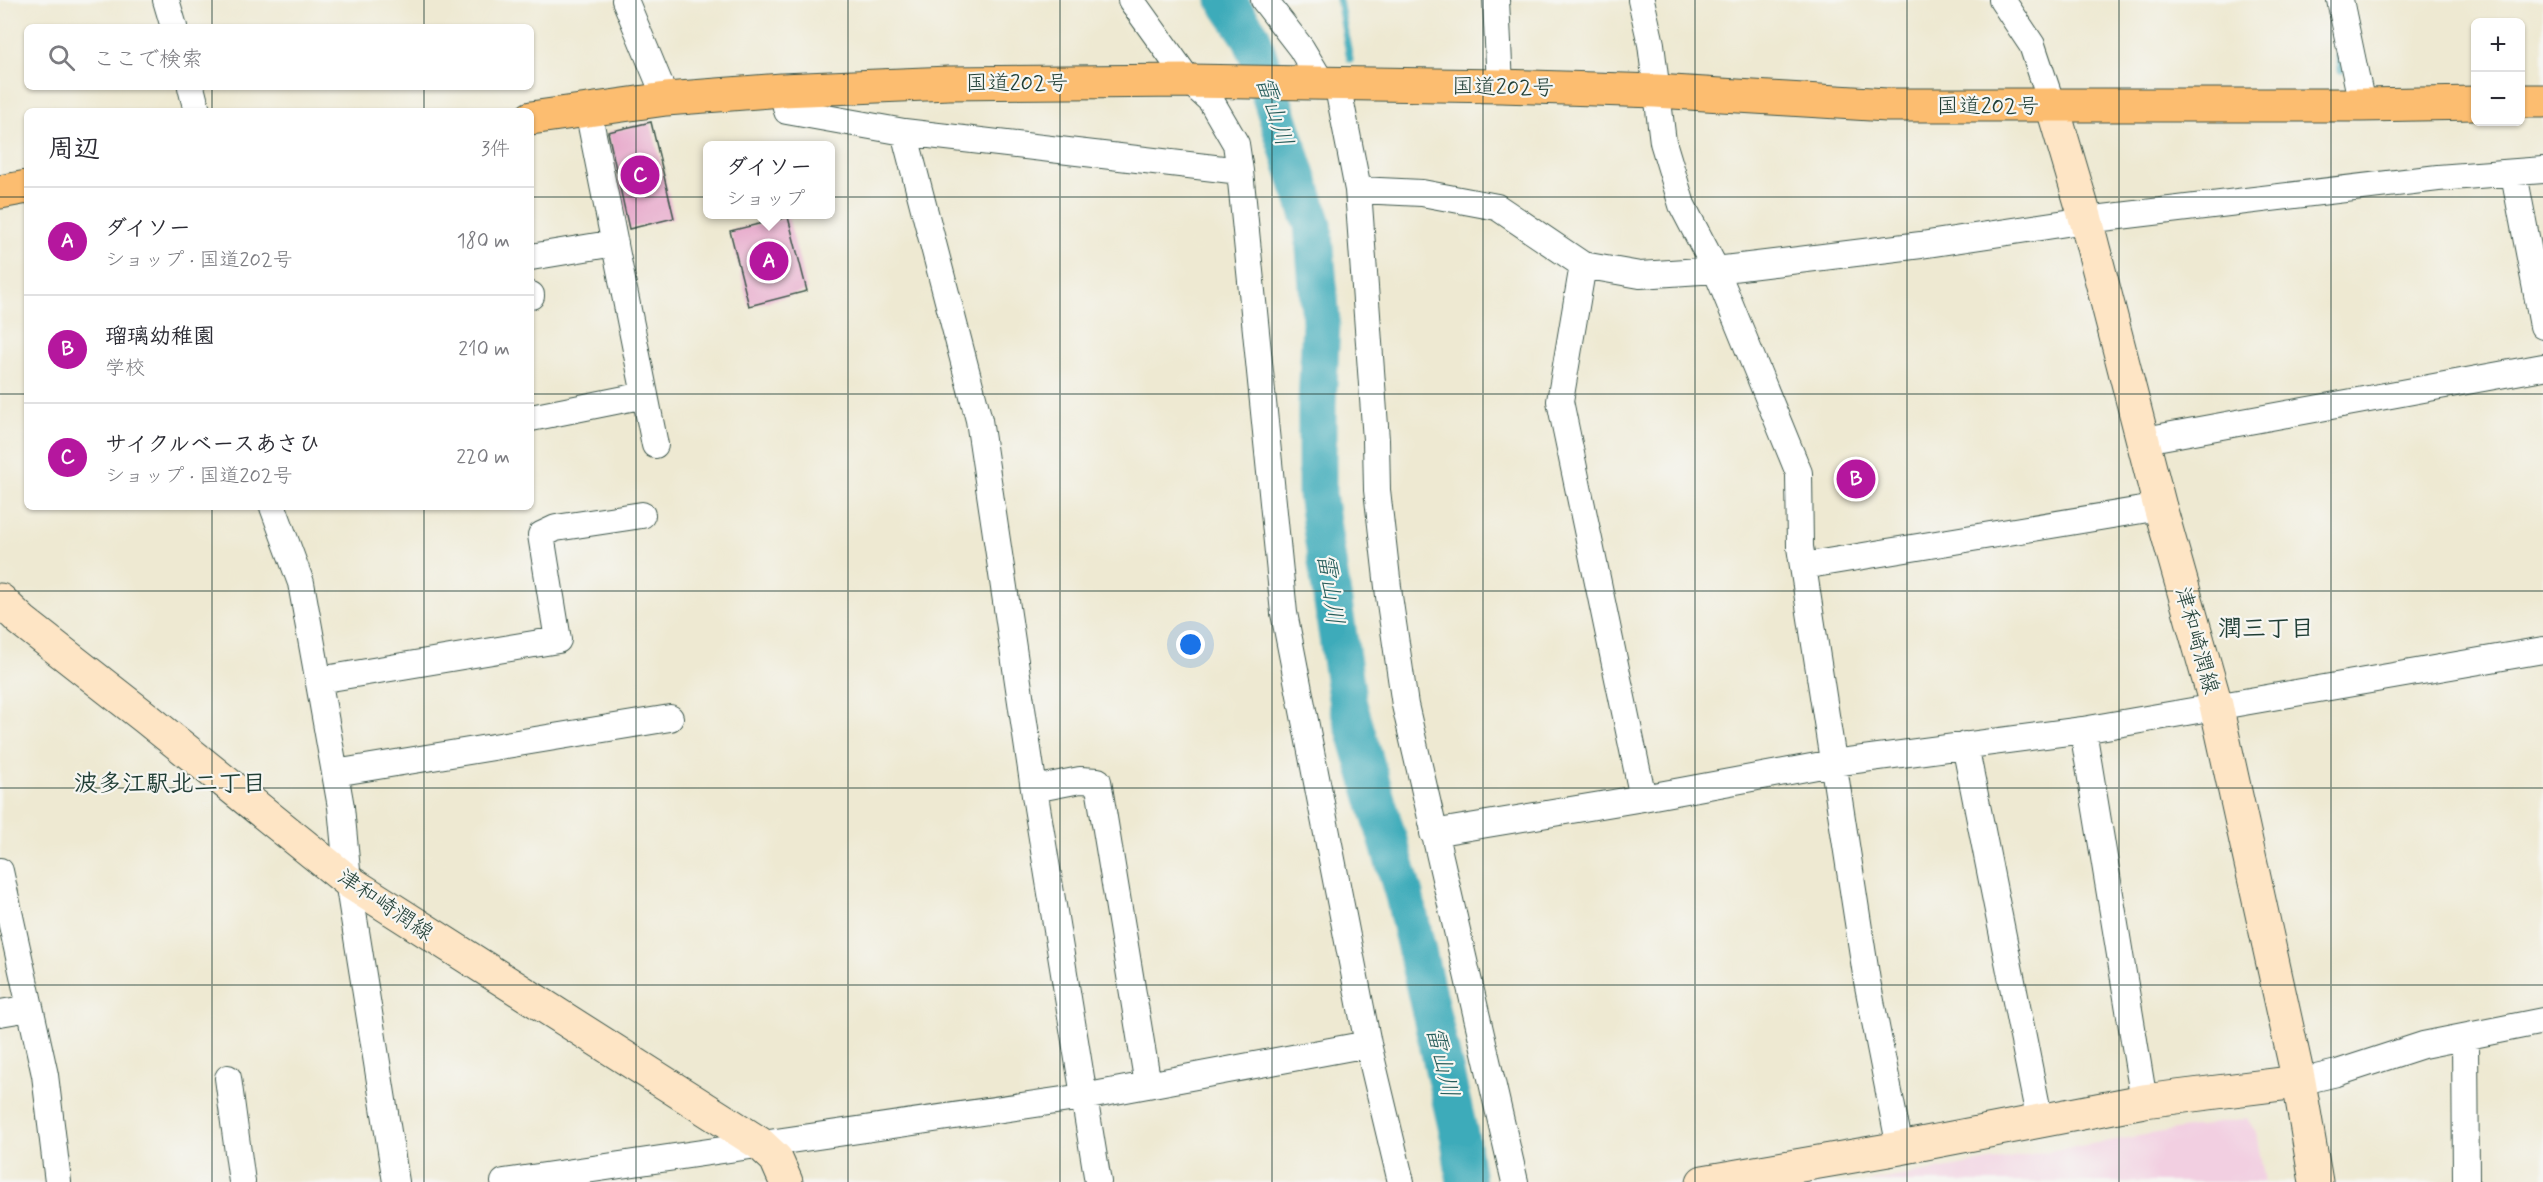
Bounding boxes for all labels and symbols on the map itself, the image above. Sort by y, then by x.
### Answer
street label: 国道202号 [966,70,1068,98]
water label: 雷山川 [1248,72,1299,150]
street label: 国道202号 [1451,73,1554,103]
street label: 国道202号 [1937,93,2039,121]
pin: C [620,152,660,198]
pin: A [750,238,788,284]
pin: B [1836,456,1876,502]
water label: 雷山川 [1309,551,1350,627]
street label: 津和崎潤線 [2167,584,2225,697]
district label: 潤三丁目 [2218,614,2314,645]
your location [1176,630,1205,659]
district label: 波多江駅北二丁目 [74,769,266,800]
street label: 津和崎潤線 [331,863,438,948]
water label: 雷山川 [1418,1024,1465,1101]

